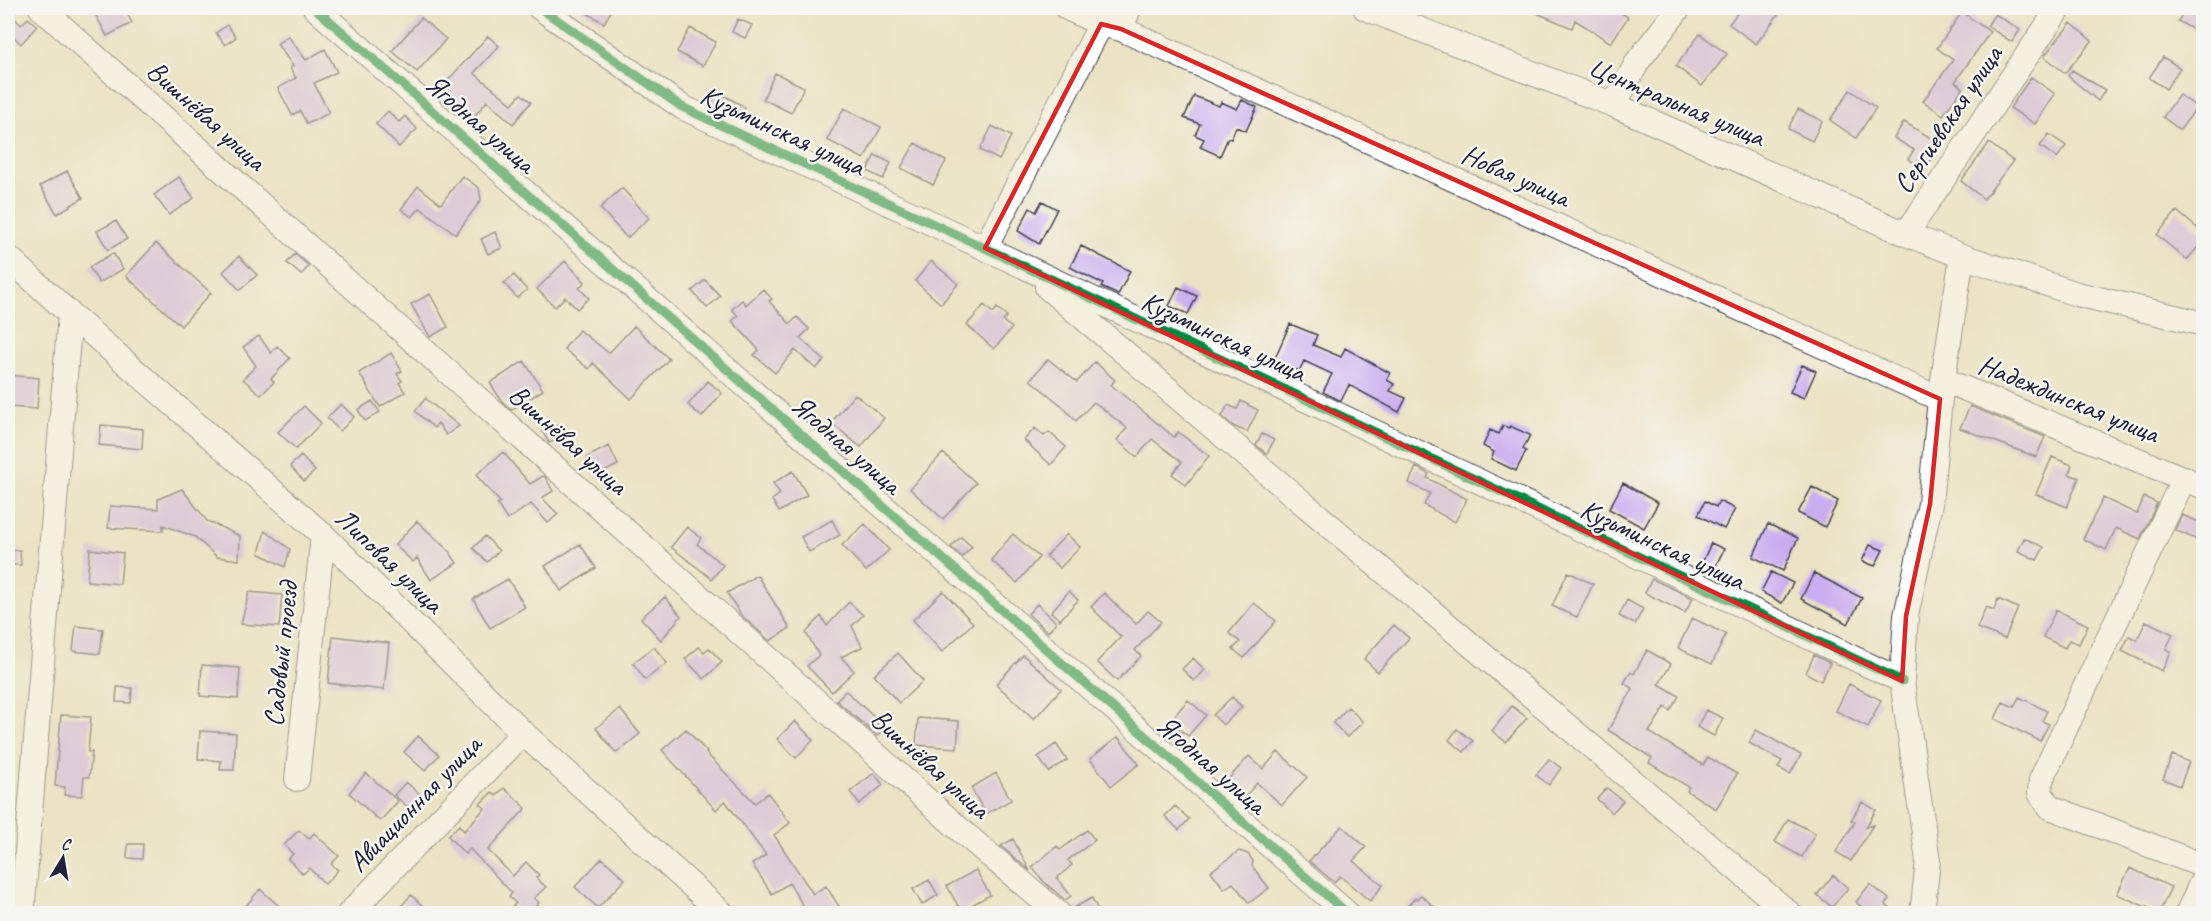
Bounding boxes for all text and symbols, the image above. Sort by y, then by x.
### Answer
street label: Сергиевская улица [1885,37,2011,200]
street label: Центральная улица [1584,49,1772,155]
street label: Вишнёвая улица [140,53,275,179]
street label: Ягодная улица [418,66,545,182]
street label: Кузьминская улица [695,77,872,185]
street label: Новая улица [1456,136,1577,216]
street label: Кузьминская улица [1136,283,1313,391]
street label: Надеждинская улица [1973,346,2166,451]
street label: Вишнёвая улица [502,377,637,503]
street label: Ягодная улица [784,387,911,503]
street label: Кузьминская улица [1575,491,1752,599]
street label: Липовая улица [328,500,452,622]
street label: Садовый проезд [256,577,306,728]
street label: Вишнёвая улица [864,701,999,827]
street label: Ягодная улица [1149,707,1276,823]
street label: Авиационная улица [340,726,490,879]
north arrow [33,828,93,888]
text: С [60,834,74,855]

